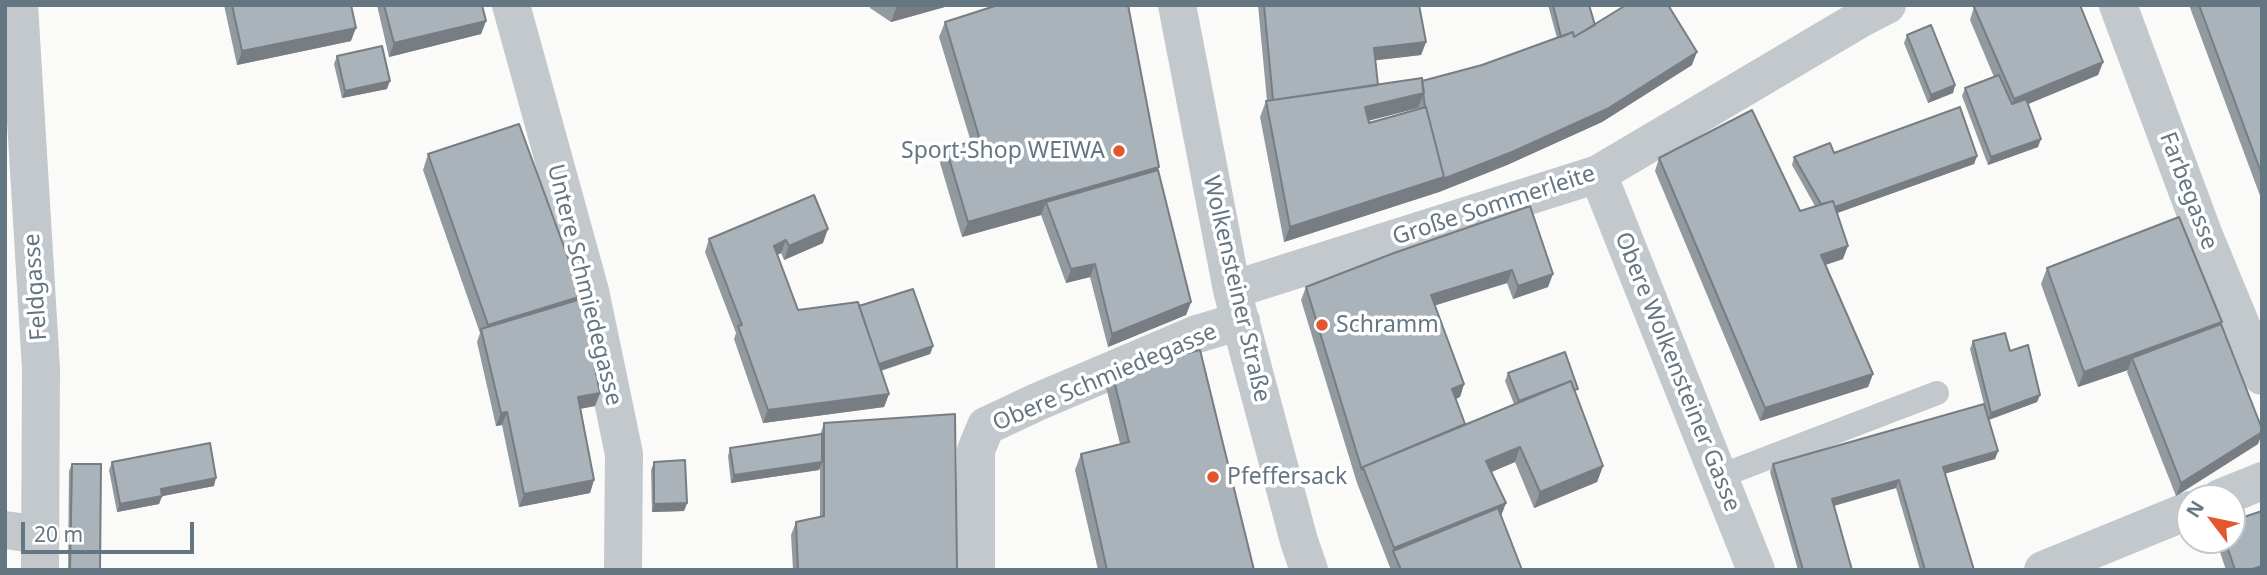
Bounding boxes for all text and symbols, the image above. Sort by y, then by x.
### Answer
street label: Farbegasse [2153,128,2223,254]
place label: Sport-Shop WEIWA [901,137,1105,165]
marker: Sport-Shop WEIWA [1111,143,1127,159]
street label: Große Sommerleite [1389,160,1599,252]
street label: Untere Schmiedegasse [541,161,627,409]
street label: Wolkensteiner Straße [1197,173,1275,405]
street label: Obere Wolkensteiner Gasse [1608,228,1746,516]
street label: Feldgasse [19,233,53,341]
place label: Schramm [1336,311,1439,339]
marker: Schramm [1314,317,1330,333]
street label: Obere Schmiedegasse [989,318,1221,438]
place label: Pfeffersack [1227,463,1347,491]
marker: Pfeffersack [1205,469,1221,485]
north arrow [2176,484,2246,554]
text: N [2180,495,2210,522]
scale bar [24,508,198,552]
text: 20 m [34,520,83,548]

